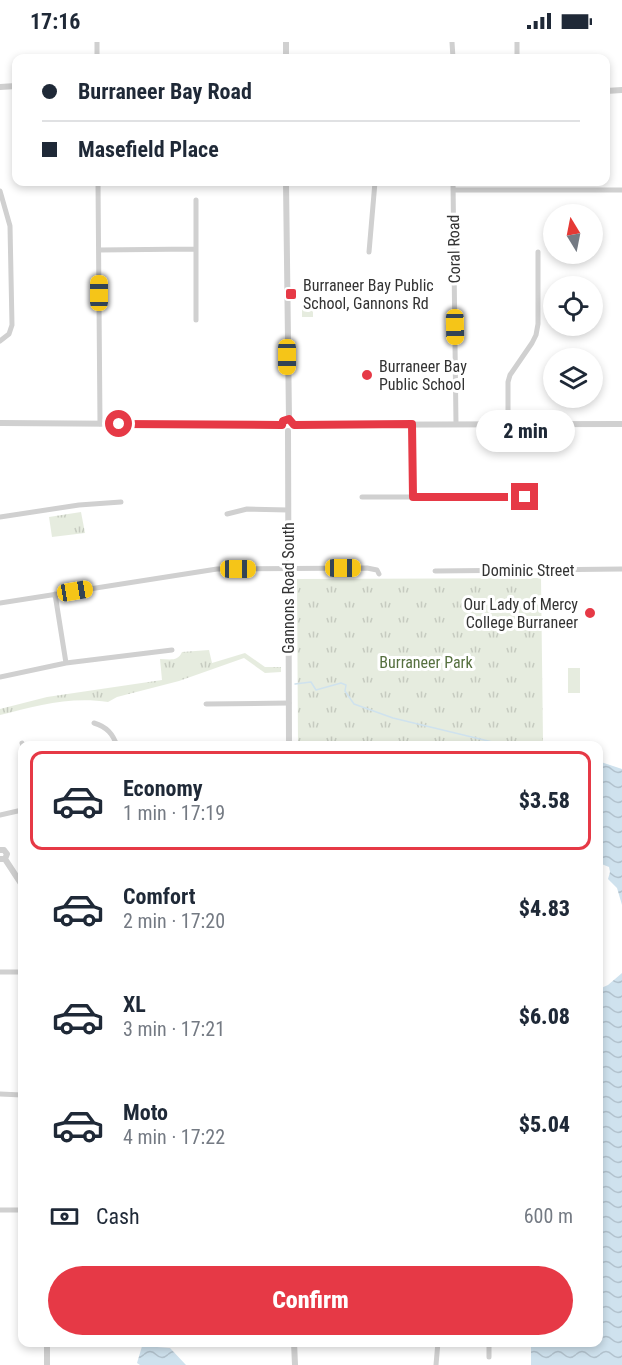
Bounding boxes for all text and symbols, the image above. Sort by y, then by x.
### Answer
text: 17:16 [30,9,81,34]
text: Burraneer Bay Road [78,79,252,104]
text: Masefield Place [78,137,219,162]
north arrow [543,204,603,264]
map controls [543,204,603,408]
street label: Coral Road [444,214,464,284]
car [90,275,108,311]
place label: Burraneer Bay Public School, Gannons Rd [303,276,434,313]
button: locate [543,276,603,336]
marker: Burraneer Bay Public School, Gannons Rd [284,287,298,301]
car [446,309,464,345]
car [278,339,296,375]
button: layers [543,348,603,408]
place label: Burraneer Bay Public School [379,357,467,394]
marker: Burraneer Bay Public School [360,368,374,382]
route start [105,410,132,437]
callout: 2 min [476,410,574,452]
text: 2 min [503,419,548,443]
route end [511,483,538,510]
street label: Gannons Road South [279,522,298,654]
car [325,559,361,577]
car [220,560,256,578]
street label: Dominic Street [482,561,575,580]
car [56,579,94,603]
place label: Our Lady of Mercy College Burraneer [463,595,578,632]
marker: Our Lady of Mercy College Burraneer [583,606,597,620]
park label: Burraneer Park [379,653,473,672]
icon: car [51,774,105,828]
text: Economy [123,776,203,801]
text: $3.58 [519,788,570,813]
text: 1 min · 17:19 [123,801,225,825]
icon: car [51,882,105,936]
text: Comfort [123,884,196,909]
text: $4.83 [519,896,570,921]
text: 2 min · 17:20 [123,909,225,933]
icon: car [51,990,105,1044]
text: XL [123,992,146,1017]
text: $6.08 [519,1004,570,1029]
text: 3 min · 17:21 [123,1017,225,1041]
icon: car [51,1098,105,1152]
text: Moto [123,1100,168,1125]
text: $5.04 [519,1112,570,1137]
text: 4 min · 17:22 [123,1125,225,1149]
icon: cash [48,1200,81,1233]
text: Cash [96,1204,140,1229]
text: 600 m [524,1204,573,1228]
button: Confirm [48,1266,573,1335]

